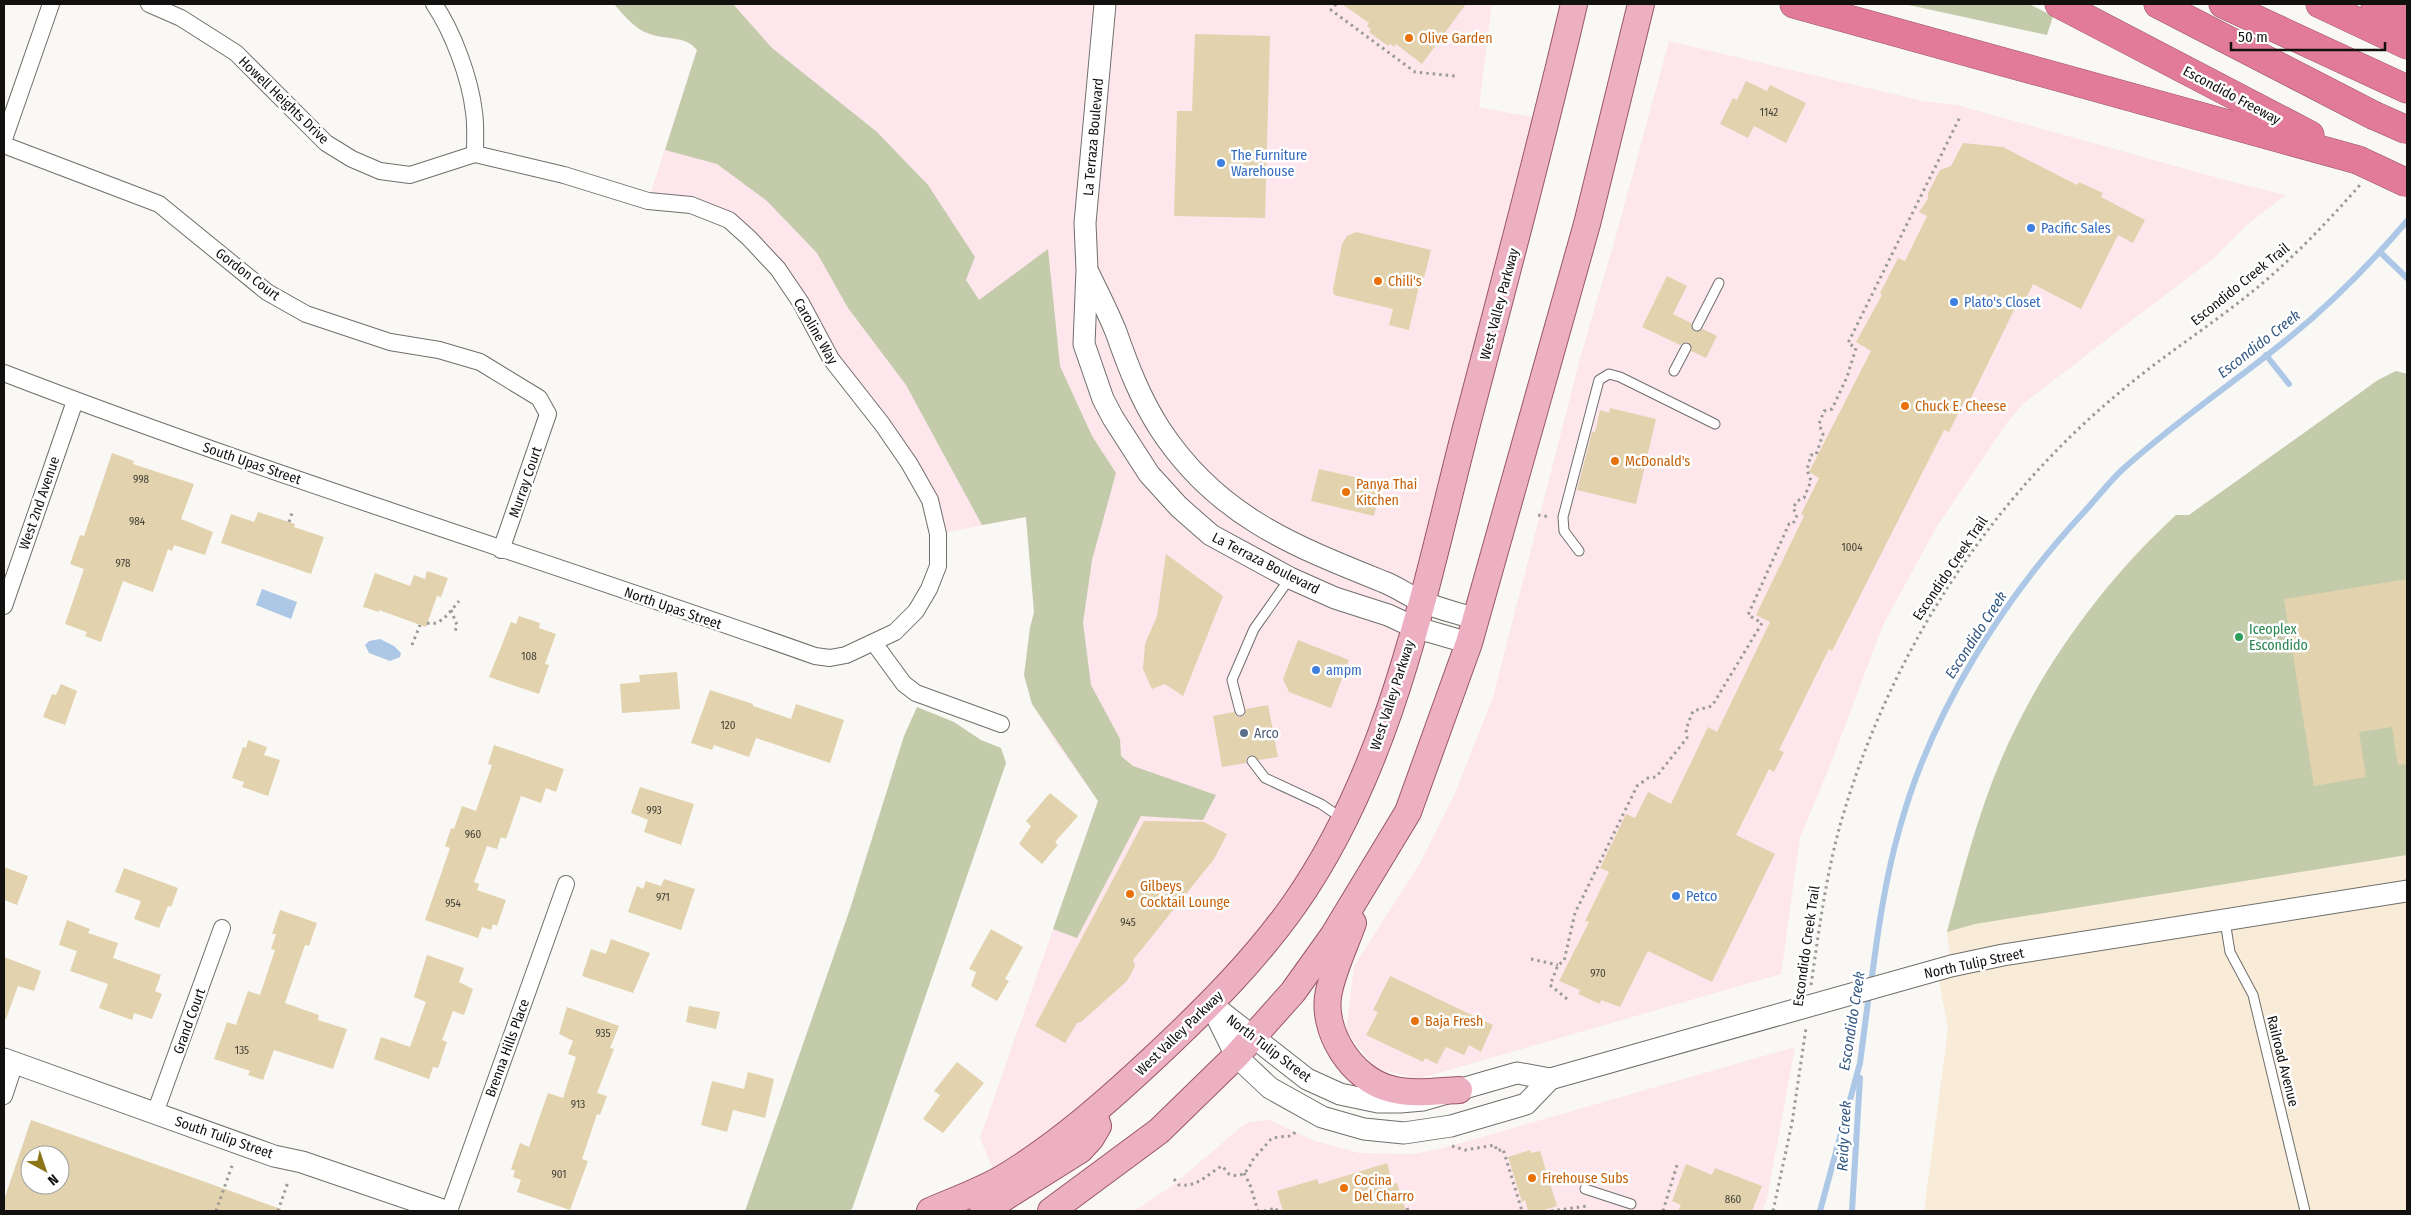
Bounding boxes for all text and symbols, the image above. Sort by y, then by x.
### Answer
scale bar [2231,20,2385,52]
text: 50 m [2238,28,2268,46]
place label: Olive Garden [1419,30,1493,47]
marker: Olive Garden [1403,32,1415,44]
street label: Howell Heights Drive [235,53,332,148]
street label: Escondido Freeway [2180,63,2284,129]
street label: La Terraza Boulevard [1080,77,1107,197]
house number: 1142 [1760,106,1778,119]
place label: The Furniture Warehouse [1231,147,1307,180]
marker: The Furniture Warehouse [1215,157,1227,169]
place label: Pacific Sales [2041,220,2111,237]
marker: Pacific Sales [2025,222,2037,234]
street label: Escondido Creek Trail [2188,239,2293,329]
street label: Gordon Court [212,245,284,304]
street label: West Valley Parkway [1476,246,1523,362]
place label: Chili's [1388,273,1422,290]
marker: Chili's [1372,275,1384,287]
place label: Plato's Closet [1964,294,2041,311]
street label: Caroline Way [790,295,842,368]
marker: Plato's Closet [1948,296,1960,308]
water label: Escondido Creek [2214,306,2304,382]
place label: Chuck E. Cheese [1915,398,2006,415]
marker: Chuck E. Cheese [1899,400,1911,412]
street label: South Upas Street [200,439,304,488]
street label: Murray Court [505,444,546,520]
place label: McDonald's [1625,453,1690,470]
street label: West 2nd Avenue [16,454,63,552]
marker: McDonald's [1609,455,1621,467]
house number: 998 [133,473,150,486]
place label: Panya Thai Kitchen [1356,476,1417,509]
marker: Panya Thai Kitchen [1340,486,1352,498]
street label: Escondido Creek Trail [1909,513,1992,624]
house number: 984 [129,515,146,528]
street label: La Terraza Boulevard [1209,529,1322,598]
house number: 1004 [1841,541,1863,554]
house number: 978 [116,557,131,570]
street label: North Upas Street [622,584,724,633]
water label: Escondido Creek [1941,588,2011,682]
place label: Iceoplex Escondido [2249,621,2308,654]
marker: Iceoplex Escondido [2233,631,2245,643]
street label: West Valley Parkway [1367,637,1419,752]
house number: 108 [521,650,537,663]
place label: ampm [1326,662,1362,679]
marker: ampm [1310,664,1322,676]
house number: 120 [721,719,736,732]
place label: Arco [1254,725,1279,742]
marker: Arco [1238,727,1250,739]
house number: 993 [646,804,662,817]
house number: 960 [465,828,482,841]
place label: Gilbeys Cocktail Lounge [1140,878,1230,911]
street label: Escondido Creek Trail [1790,884,1823,1008]
marker: Gilbeys Cocktail Lounge [1124,888,1136,900]
place label: Petco [1686,888,1717,905]
marker: Petco [1670,890,1682,902]
house number: 971 [656,891,670,904]
house number: 954 [445,897,462,910]
house number: 945 [1120,916,1136,929]
street label: North Tulip Street [1923,945,2026,982]
house number: 970 [1590,967,1606,980]
water label: Escondido Creek [1835,970,1869,1072]
street label: Grand Court [170,986,209,1056]
street label: West Valley Parkway [1132,987,1227,1079]
street label: Brenna Hills Place [482,997,533,1099]
street label: North Tulip Street [1223,1011,1315,1086]
place label: Baja Fresh [1425,1013,1483,1030]
street label: Railroad Avenue [2263,1014,2302,1108]
marker: Baja Fresh [1409,1015,1421,1027]
house number: 935 [595,1027,611,1040]
house number: 135 [235,1044,249,1057]
house number: 913 [571,1098,585,1111]
water label: Reidy Creek [1833,1100,1855,1172]
street label: South Tulip Street [173,1113,275,1162]
north arrow [20,1145,70,1195]
house number: 901 [551,1168,567,1181]
text: N [44,1170,62,1189]
place label: Firehouse Subs [1542,1170,1629,1187]
place label: Cocina Del Charro [1354,1172,1414,1205]
marker: Firehouse Subs [1526,1172,1538,1184]
marker: Cocina Del Charro [1338,1182,1350,1194]
house number: 860 [1725,1193,1742,1206]

